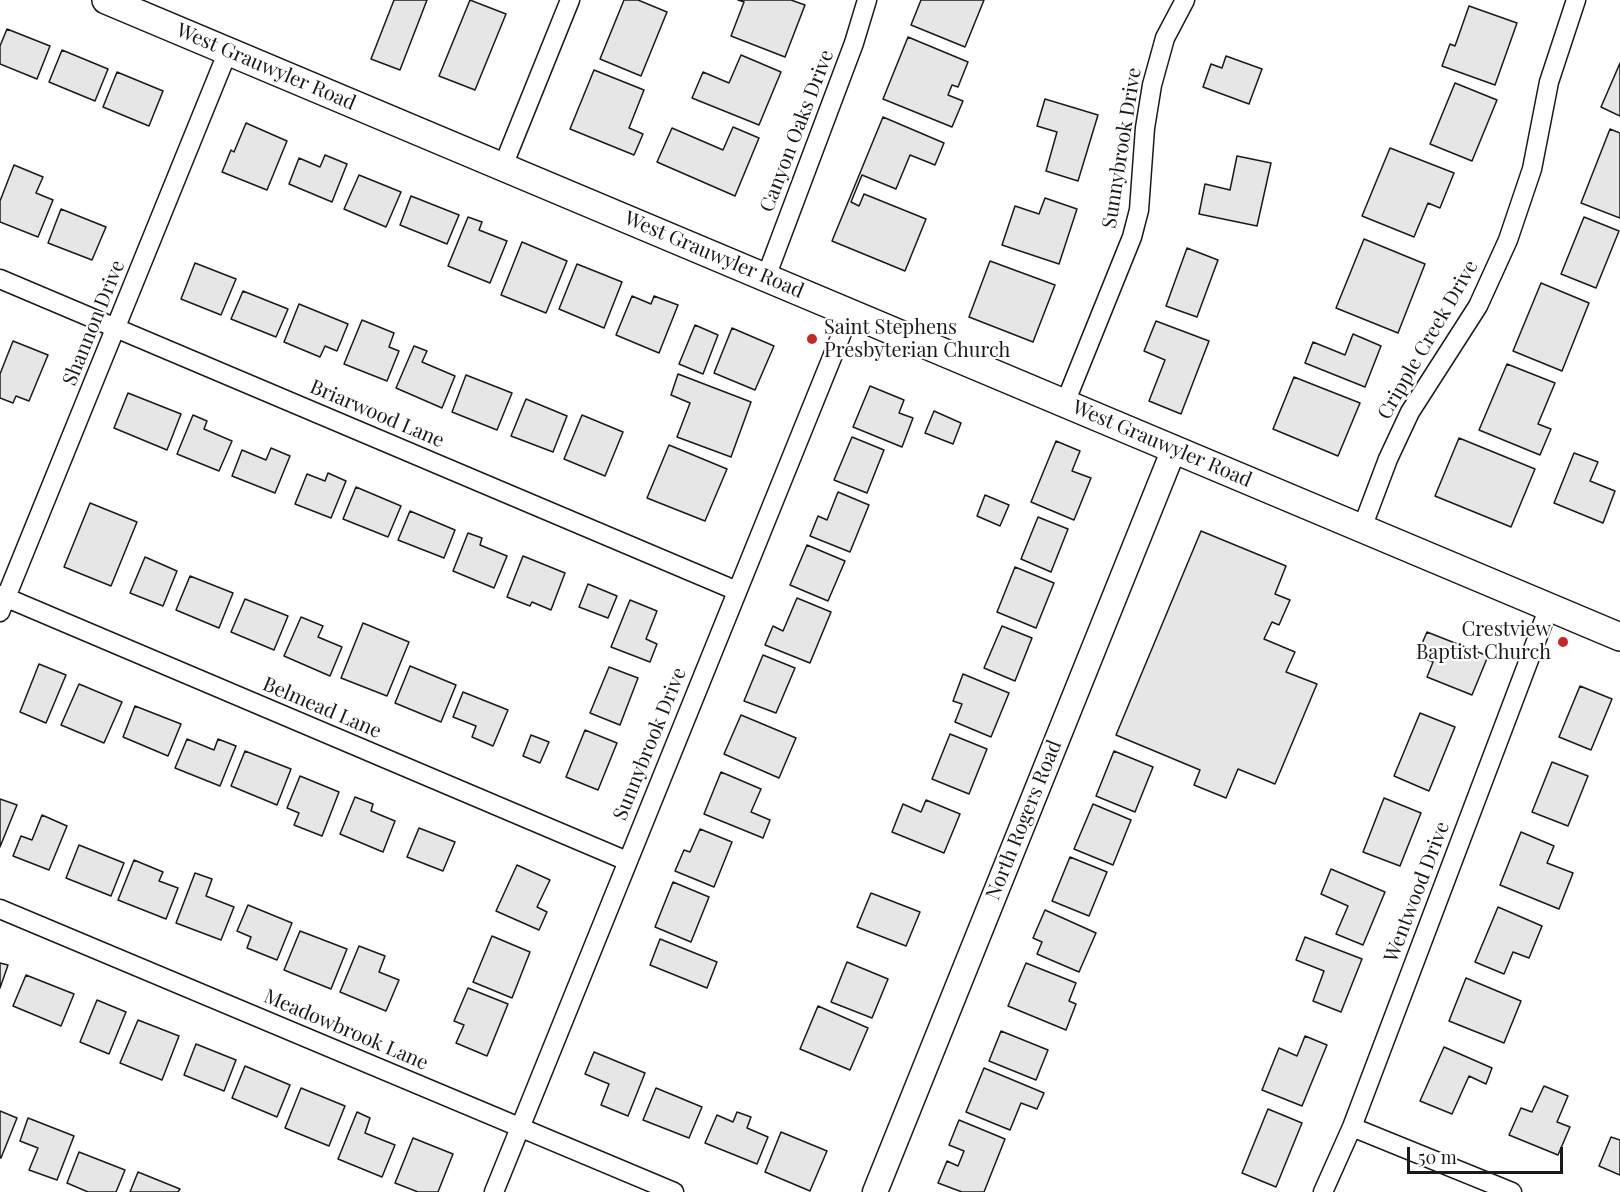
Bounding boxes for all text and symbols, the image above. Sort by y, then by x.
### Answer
street label: West Grauwyler Road [173,18,359,116]
street label: Canyon Oaks Drive [755,46,839,216]
street label: Sunnybrook Drive [1097,66,1147,230]
street label: West Grauwyler Road [621,206,807,304]
street label: Cripple Creek Drive [1373,256,1483,424]
street label: Shannon Drive [58,257,130,389]
place label: Saint Stephens Presbyterian Church [824,316,1010,363]
marker: Saint Stephens Presbyterian Church [805,332,819,346]
street label: Briarwood Lane [306,375,448,453]
street label: West Grauwyler Road [1069,395,1255,493]
place label: Crestview Baptist Church [1416,618,1551,665]
marker: Crestview Baptist Church [1556,635,1570,649]
street label: Sunnybrook Drive [608,664,692,824]
street label: Belmead Lane [259,672,385,744]
street label: North Rogers Road [981,737,1067,903]
street label: Wentwood Drive [1379,818,1455,966]
street label: Meadowbrook Lane [260,985,432,1075]
scale bar [1410,1135,1566,1173]
text: 50 m [1418,1145,1457,1169]

